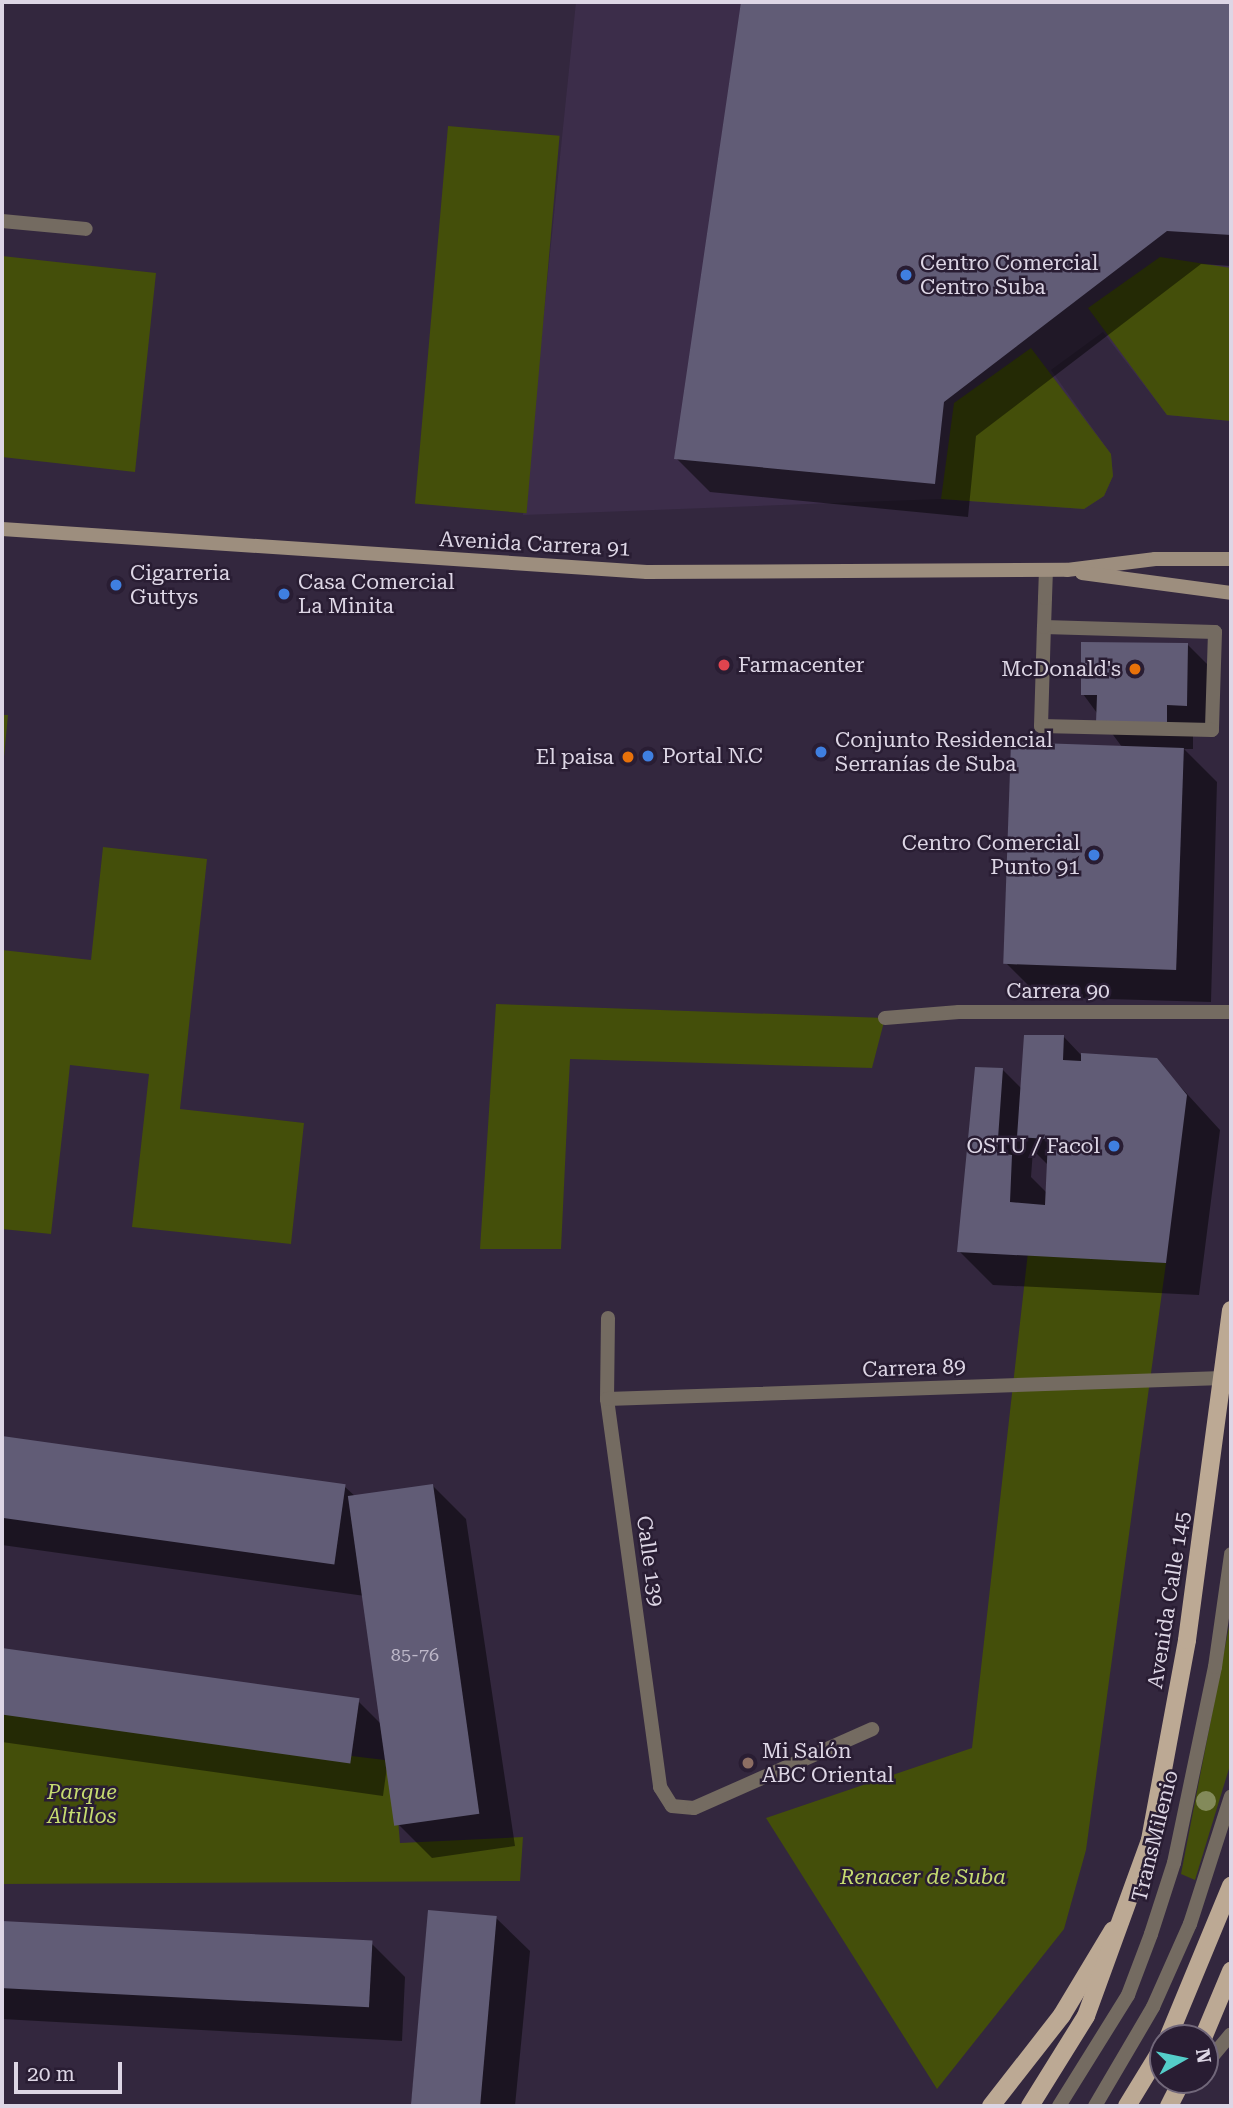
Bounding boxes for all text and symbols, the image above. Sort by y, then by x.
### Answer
place label: Centro Comercial Centro Suba [920,250,1098,300]
marker: Centro Comercial Centro Suba [898,267,914,283]
street label: Avenida Carrera 91 [439,526,631,562]
place label: Cigarreria Guttys [130,560,230,610]
place label: Casa Comercial La Minita [298,569,454,619]
marker: Cigarreria Guttys [108,577,124,593]
marker: Casa Comercial La Minita [276,586,292,602]
place label: Farmacenter [738,652,864,678]
place label: McDonald's [1001,656,1121,682]
marker: Farmacenter [716,657,732,673]
marker: McDonald's [1127,661,1143,677]
place label: Conjunto Residencial Serranías de Suba [835,727,1053,777]
place label: Portal N.C [662,743,763,769]
place label: El paisa [536,744,614,770]
marker: Conjunto Residencial Serranías de Suba [813,744,829,760]
marker: Portal N.C [640,748,656,764]
marker: El paisa [620,749,636,765]
place label: Centro Comercial Punto 91 [902,830,1080,880]
marker: Centro Comercial Punto 91 [1086,847,1102,863]
street label: Carrera 90 [1006,978,1110,1004]
place label: OSTU / Facol [966,1133,1100,1159]
marker: OSTU / Facol [1106,1138,1122,1154]
street label: Carrera 89 [862,1354,966,1382]
street label: Avenida Calle 145 [1143,1510,1195,1690]
street label: Calle 139 [631,1514,669,1608]
house number: 85-76 [391,1644,439,1666]
place label: Mi Salón ABC Oriental [762,1738,894,1788]
marker: Mi Salón ABC Oriental [740,1755,756,1771]
street label: TransMilenio [1126,1767,1184,1905]
park label: Parque Altillos [47,1779,117,1829]
park label: Renacer de Suba [840,1864,1006,1890]
north arrow [1149,2024,1219,2094]
text: N [1191,2047,1216,2065]
scale bar [18,2048,126,2092]
text: 20 m [27,2062,75,2086]

